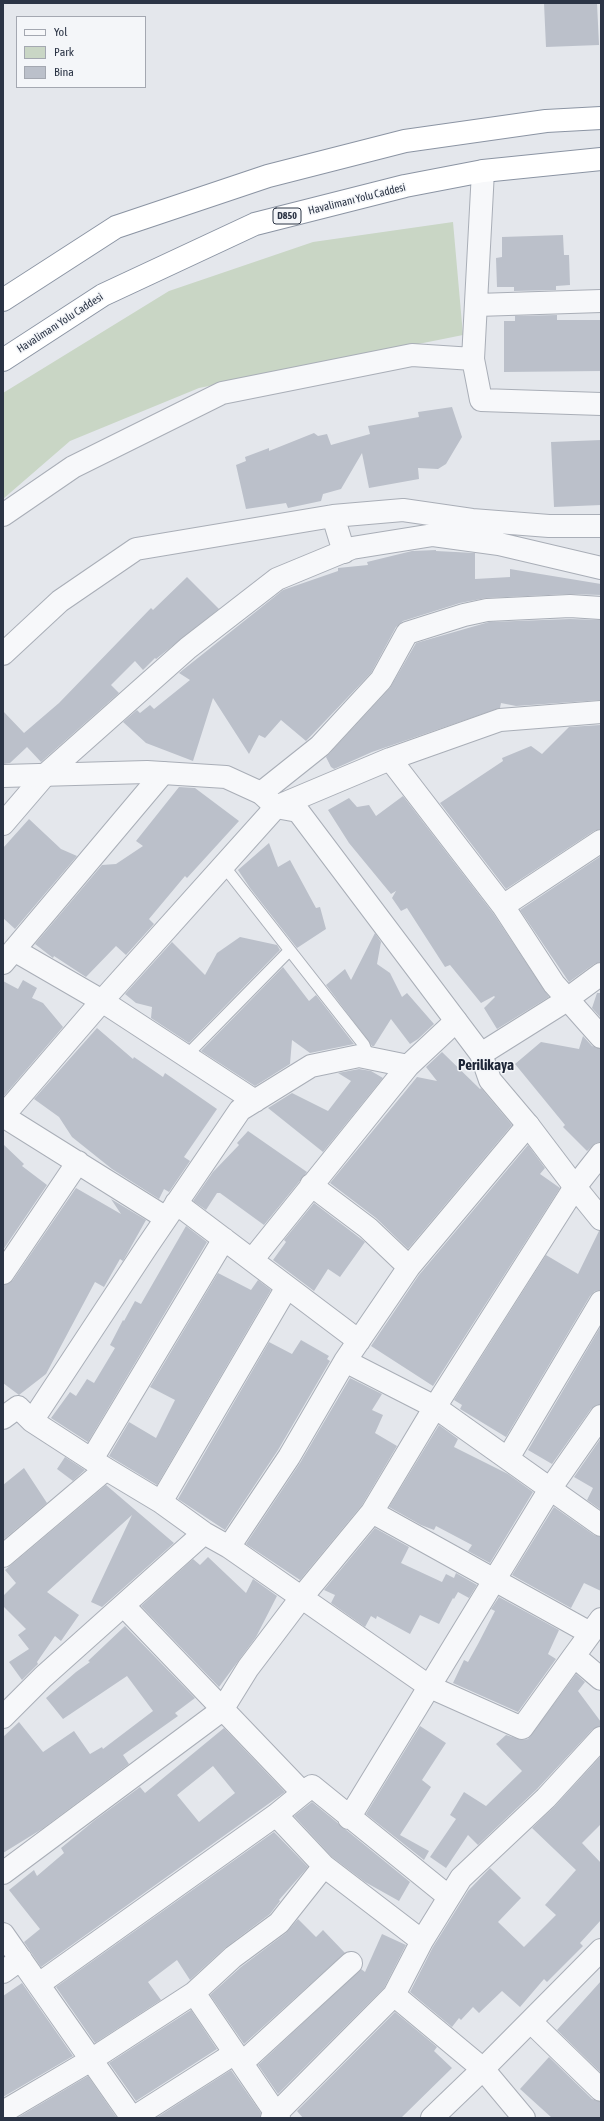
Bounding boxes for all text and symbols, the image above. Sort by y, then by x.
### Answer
legend [16,16,146,88]
text: Yol [54,25,67,39]
text: Park [54,45,74,59]
text: Bina [54,65,74,79]
street label: Havalimanı Yolu Caddesi [307,181,407,217]
road number: D850 [273,208,301,224]
street label: Havalimanı Yolu Caddesi [14,290,106,356]
district label: Perilikaya [458,1056,514,1074]

